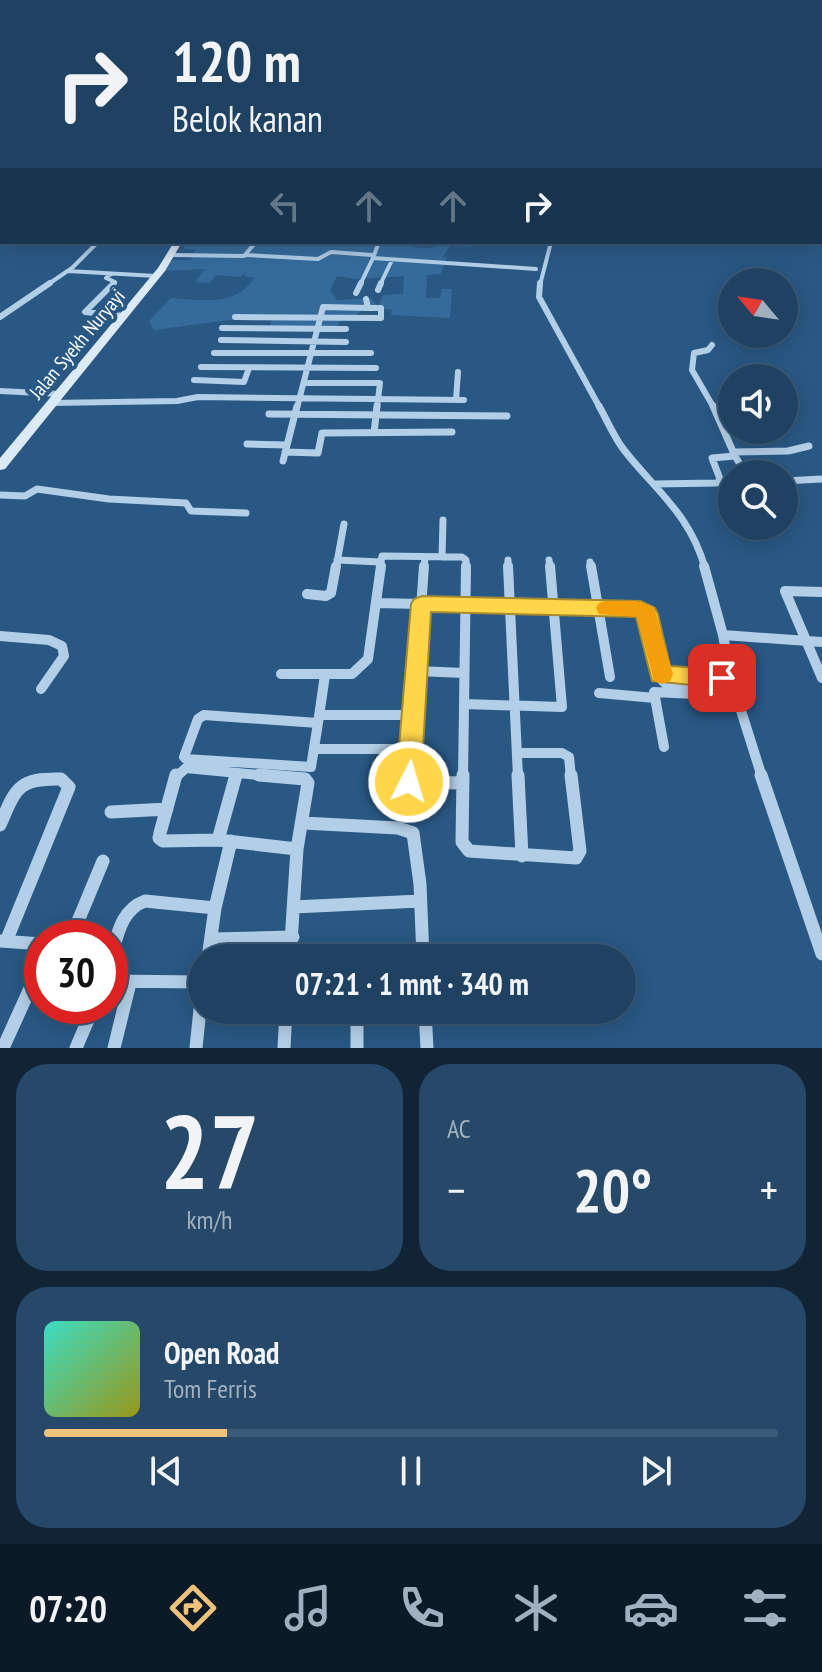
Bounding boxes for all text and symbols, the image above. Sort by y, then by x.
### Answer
text: 120 m [172,25,301,97]
icon: right [40,32,144,136]
text: Belok kanan [172,95,323,142]
icon: left [263,184,307,228]
icon: ahead [347,184,391,228]
icon: ahead [431,184,475,228]
icon: right [515,184,559,228]
north arrow [718,268,798,348]
map controls [718,268,798,540]
street label: Jalan Syekh Nuryayi [23,284,131,405]
button: sound [718,364,798,444]
button: search [718,460,798,540]
pin [688,644,756,712]
icon: arrive [700,656,744,700]
position arrow [367,740,451,824]
speed limit sign: 30 [24,920,128,1024]
text: 07:21 · 1 mnt · 340 m [295,964,529,1003]
text: 27 [160,1083,259,1218]
text: AC [447,1112,471,1145]
text: 20° [573,1151,652,1229]
text: − [447,1161,465,1218]
text: + [760,1161,778,1218]
text: km/h [186,1203,233,1236]
text: Open Road [164,1333,279,1372]
text: Tom Ferris [164,1372,257,1405]
icon: previous [144,1449,188,1493]
icon: pause [389,1449,433,1493]
icon: next [634,1449,678,1493]
icon: directions [165,1580,221,1636]
icon: music [280,1580,336,1636]
icon: phone [394,1580,450,1636]
icon: climate [508,1580,564,1636]
icon: car [623,1580,679,1636]
icon: filters [737,1580,793,1636]
text: 07:20 [29,1585,107,1632]

